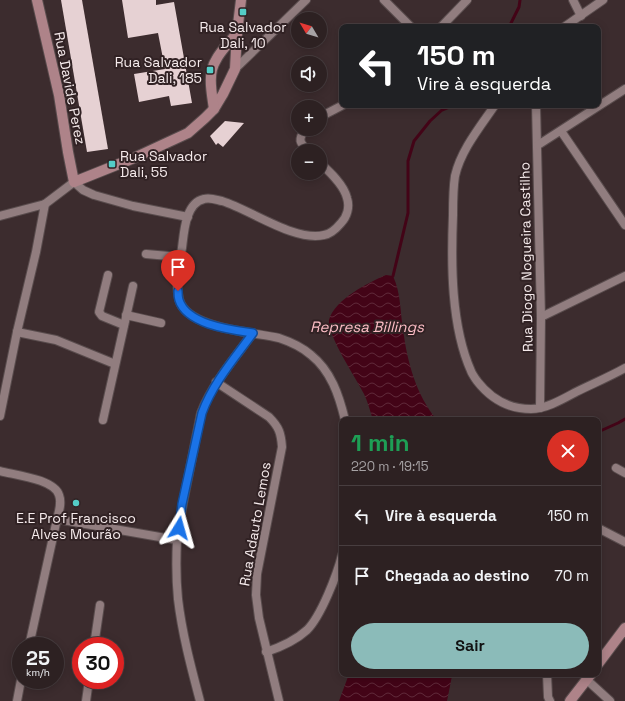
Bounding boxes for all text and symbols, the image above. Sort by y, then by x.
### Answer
marker: Rua Salvador Dali, 10 [238,7,248,17]
north arrow [291,12,327,48]
map controls [291,12,327,180]
place label: Rua Salvador Dali, 10 [199,18,287,52]
street label: Rua Davide Perez [50,30,90,146]
text: 150 m [417,37,496,73]
icon: left [351,40,403,92]
place label: Rua Salvador Dali, 185 [115,53,202,87]
button: sound [291,56,327,92]
marker: Rua Salvador Dali, 185 [205,65,215,75]
text: Vire à esquerda [417,72,551,95]
button: + [291,100,327,136]
button: − [291,144,327,180]
place label: Rua Salvador Dali, 55 [120,147,207,181]
marker: Rua Salvador Dali, 55 [107,159,117,169]
street label: Rua Diogo Nogueira Castilho [515,162,537,352]
pin [161,250,195,291]
icon: arrive [167,256,189,278]
water label: Represa Billings [310,317,425,336]
text: 1 min [351,427,410,458]
button: close [547,430,589,472]
text: 220 m · 19:15 [351,458,429,475]
street label: Rua Adauto Lemos [235,461,275,587]
marker: E.E Prof Francisco Alves Mourão [71,498,81,508]
icon: left [351,505,373,527]
text: Vire à esquerda [385,506,497,525]
text: 150 m [547,506,589,525]
position arrow [158,507,200,549]
place label: E.E Prof Francisco Alves Mourão [16,509,136,543]
icon: arrive [351,565,373,587]
text: Chegada ao destino [385,566,529,585]
text: 70 m [554,566,589,585]
button: Sair [351,623,589,669]
speed limit sign: 30 [72,637,124,689]
text: 25 [26,645,50,671]
text: km/h [26,666,50,679]

